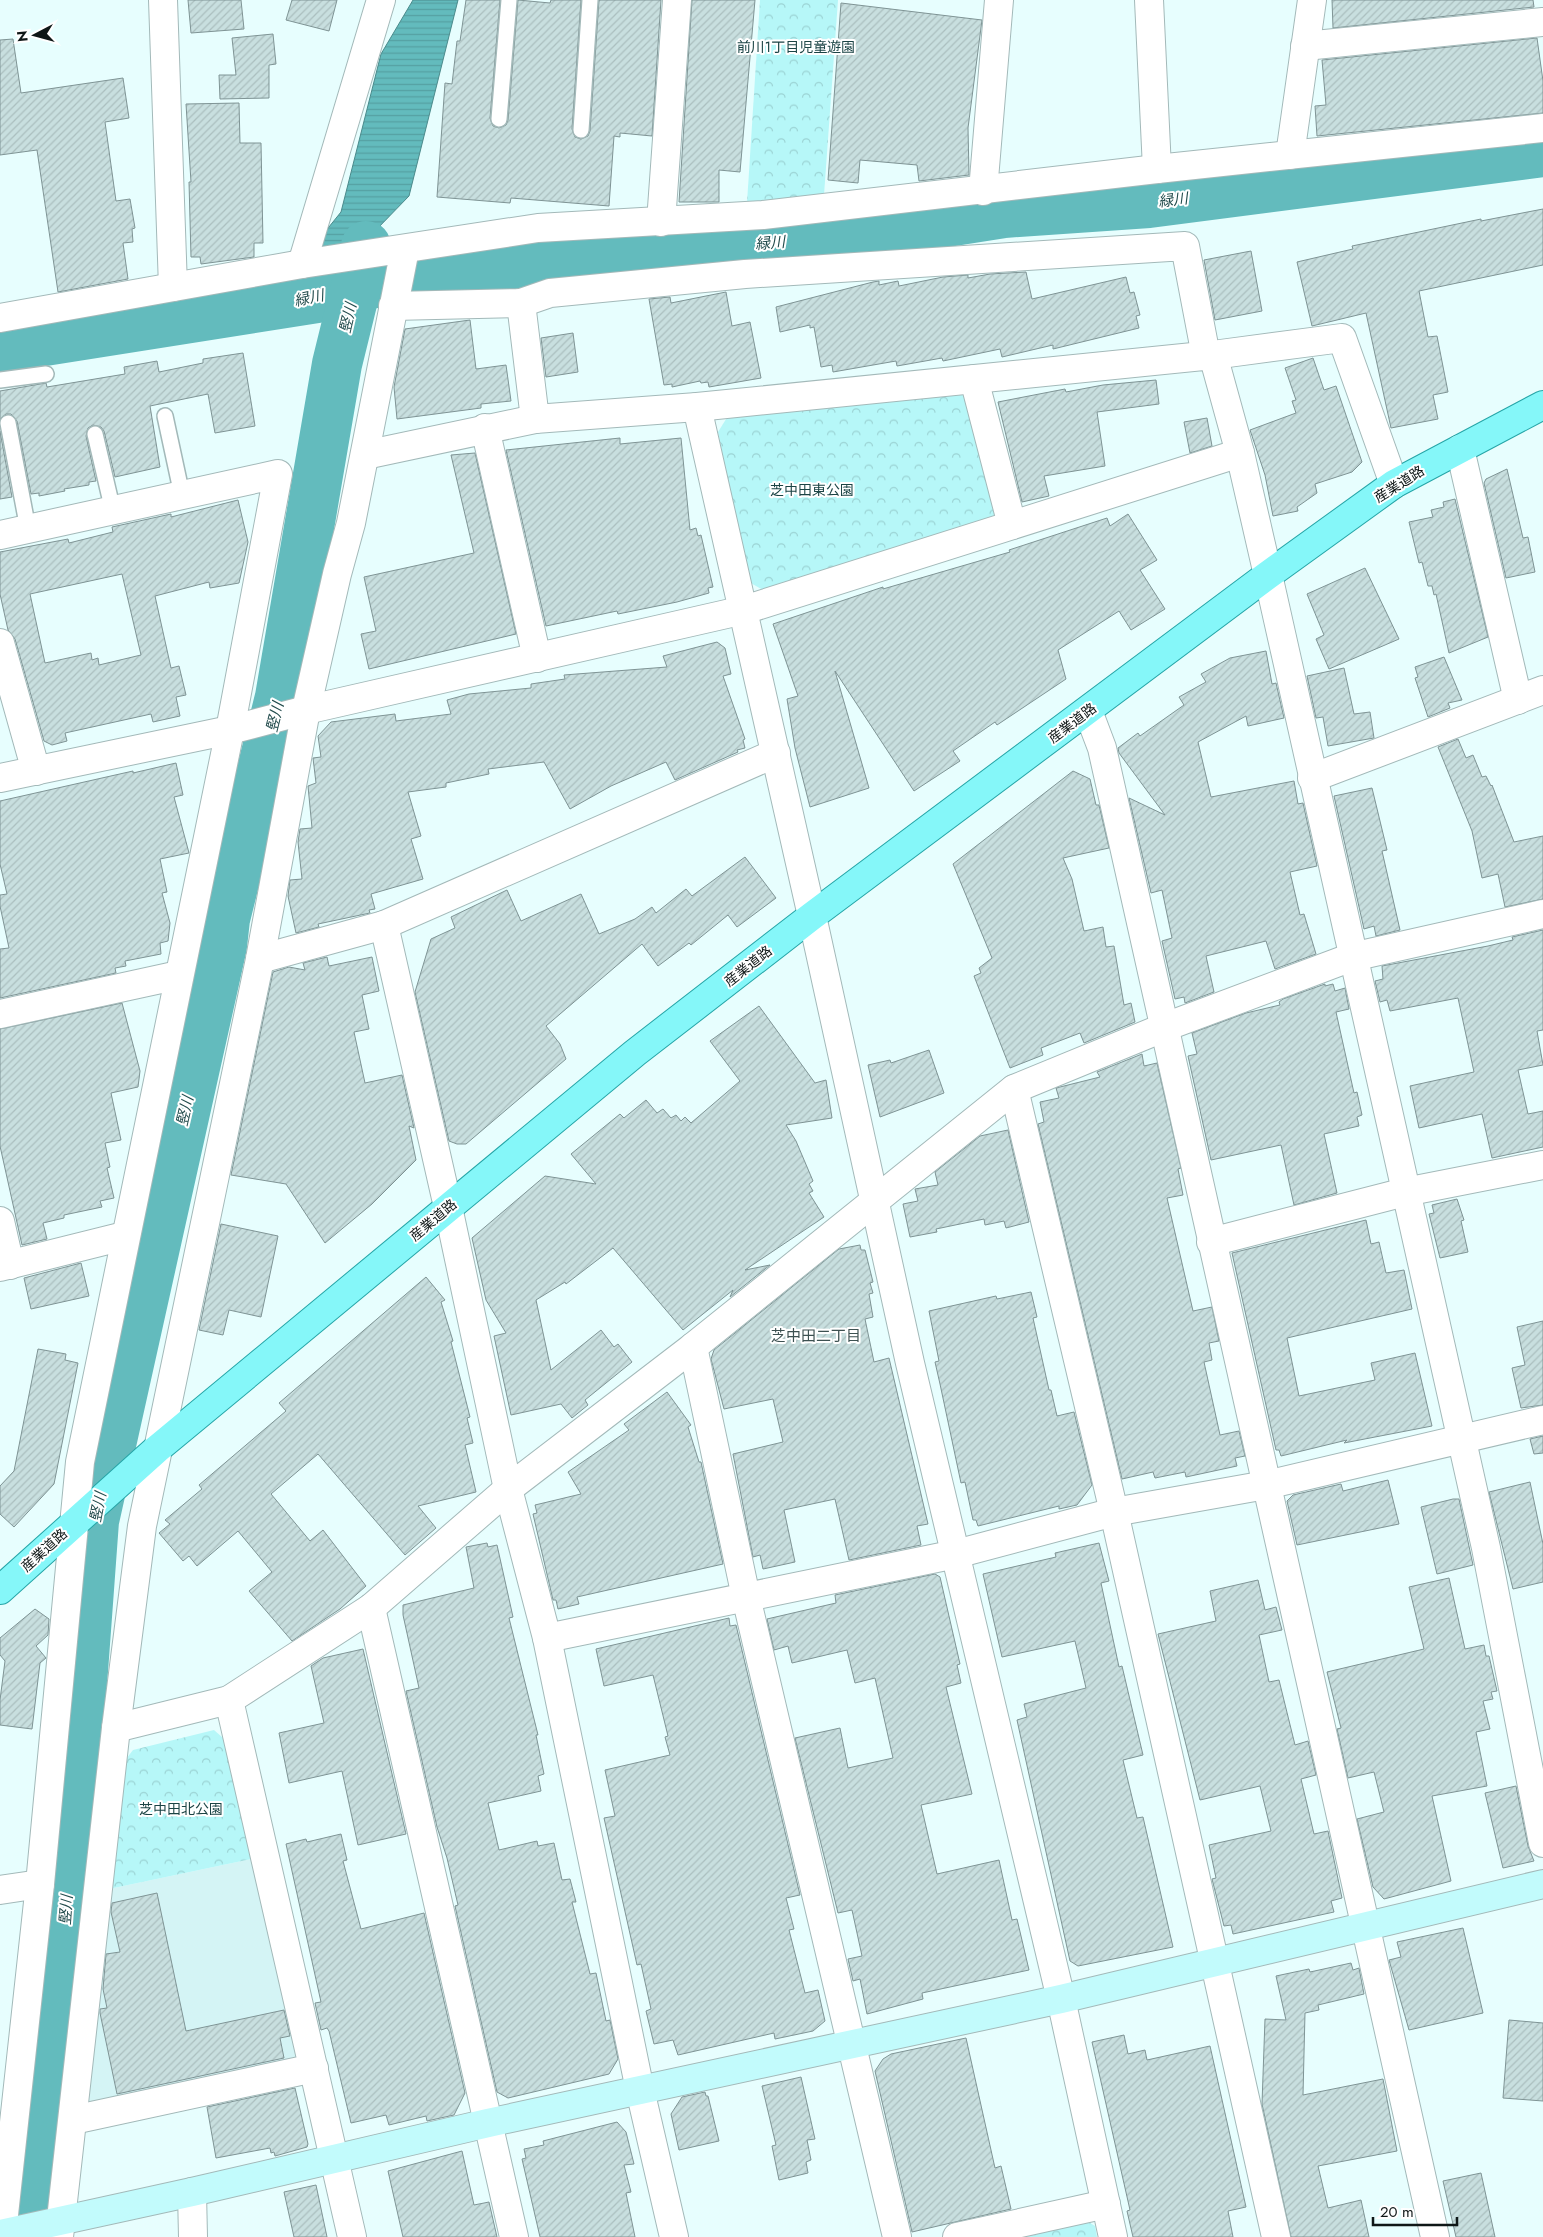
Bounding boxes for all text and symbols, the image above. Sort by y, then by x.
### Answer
north arrow [10,10,60,60]
text: N [12,30,33,43]
park label: 前川1丁目児童遊園 [737,37,855,57]
water label: 緑川 [1157,187,1191,213]
water label: 緑川 [754,231,788,255]
water label: 緑川 [292,284,328,312]
water label: 竪川 [334,299,363,335]
street label: 産業道路 [1370,461,1428,507]
park label: 芝中田東公園 [770,480,854,500]
water label: 竪川 [261,698,290,734]
street label: 産業道路 [1044,698,1100,748]
street label: 産業道路 [720,941,776,991]
water label: 竪川 [171,1092,200,1128]
street label: 産業道路 [405,1194,461,1246]
district label: 芝中田二丁目 [771,1325,861,1347]
water label: 竪川 [84,1488,112,1524]
street label: 産業道路 [17,1524,71,1576]
park label: 芝中田北公園 [139,1799,223,1819]
water label: 竪川 [54,1892,78,1926]
scale bar [1373,2194,1457,2226]
text: 20 m [1380,2201,1414,2223]

